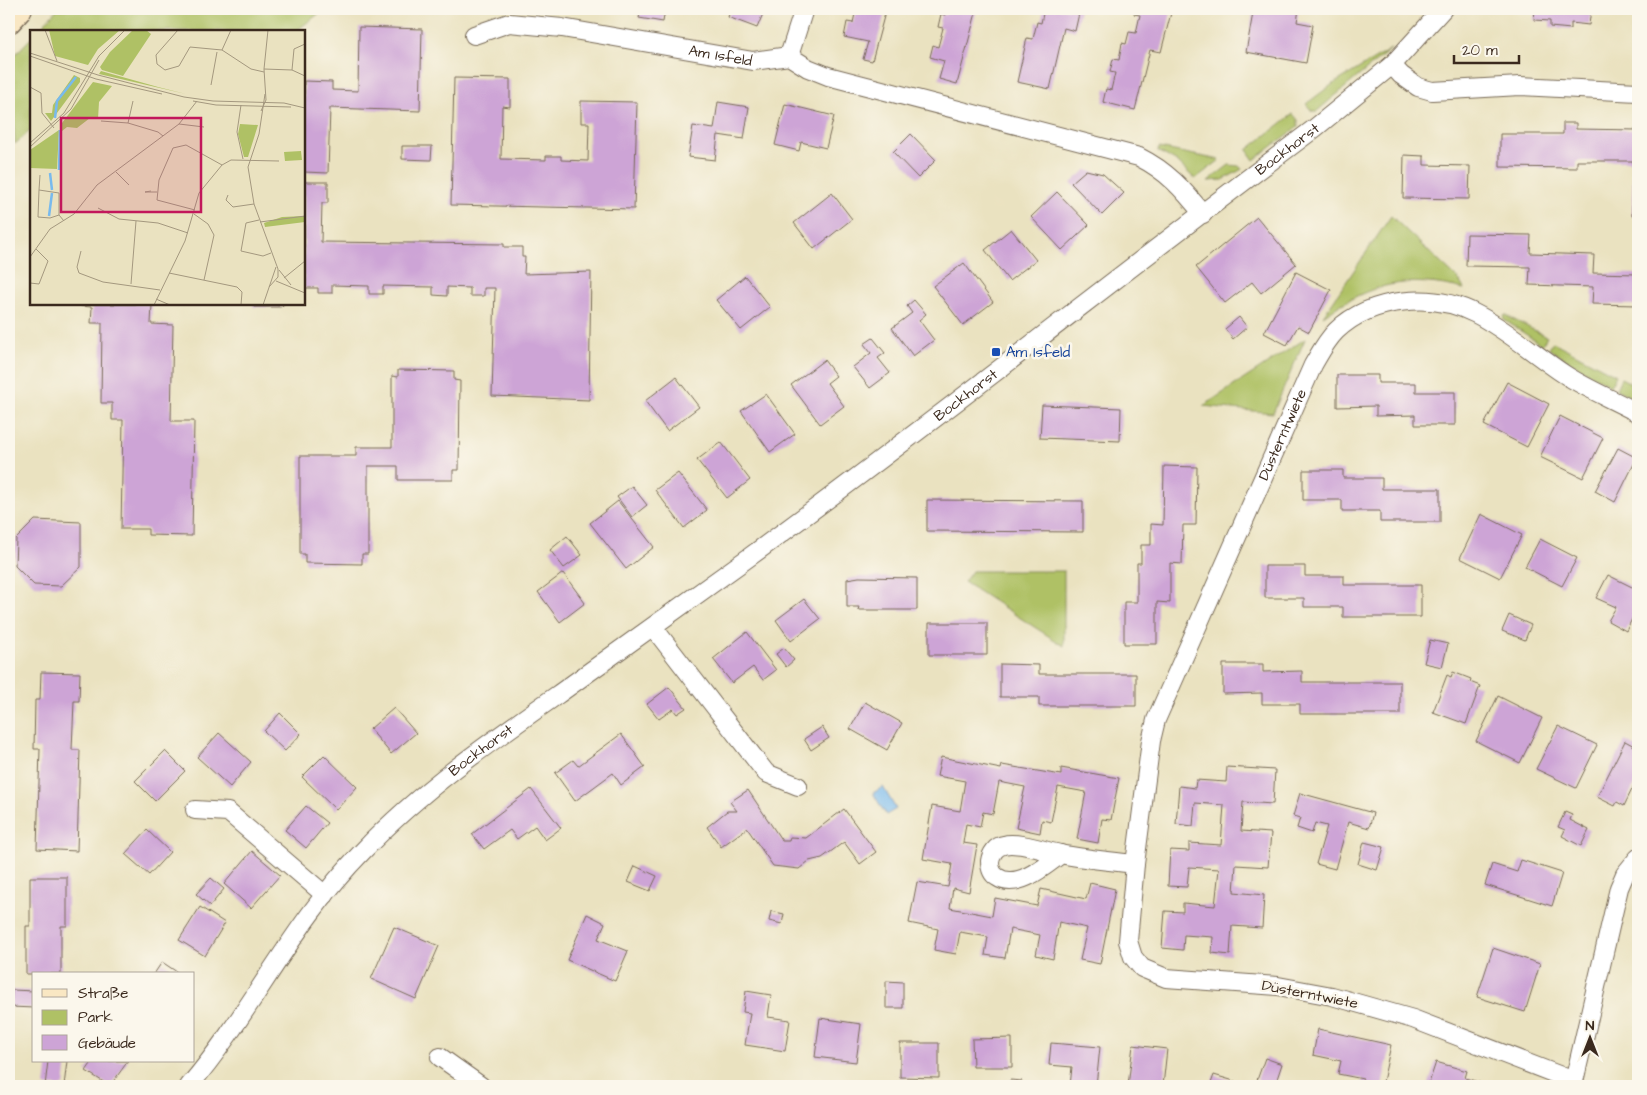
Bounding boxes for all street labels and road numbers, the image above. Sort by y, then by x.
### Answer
street label: Am Isfeld [687,40,754,72]
street label: Bockhorst [1251,118,1324,180]
street label: Bockhorst [929,364,1002,427]
street label: Düsterntwiete [1253,386,1312,484]
street label: Bockhorst [444,719,517,781]
street label: Düsterntwiete [1260,975,1360,1014]

